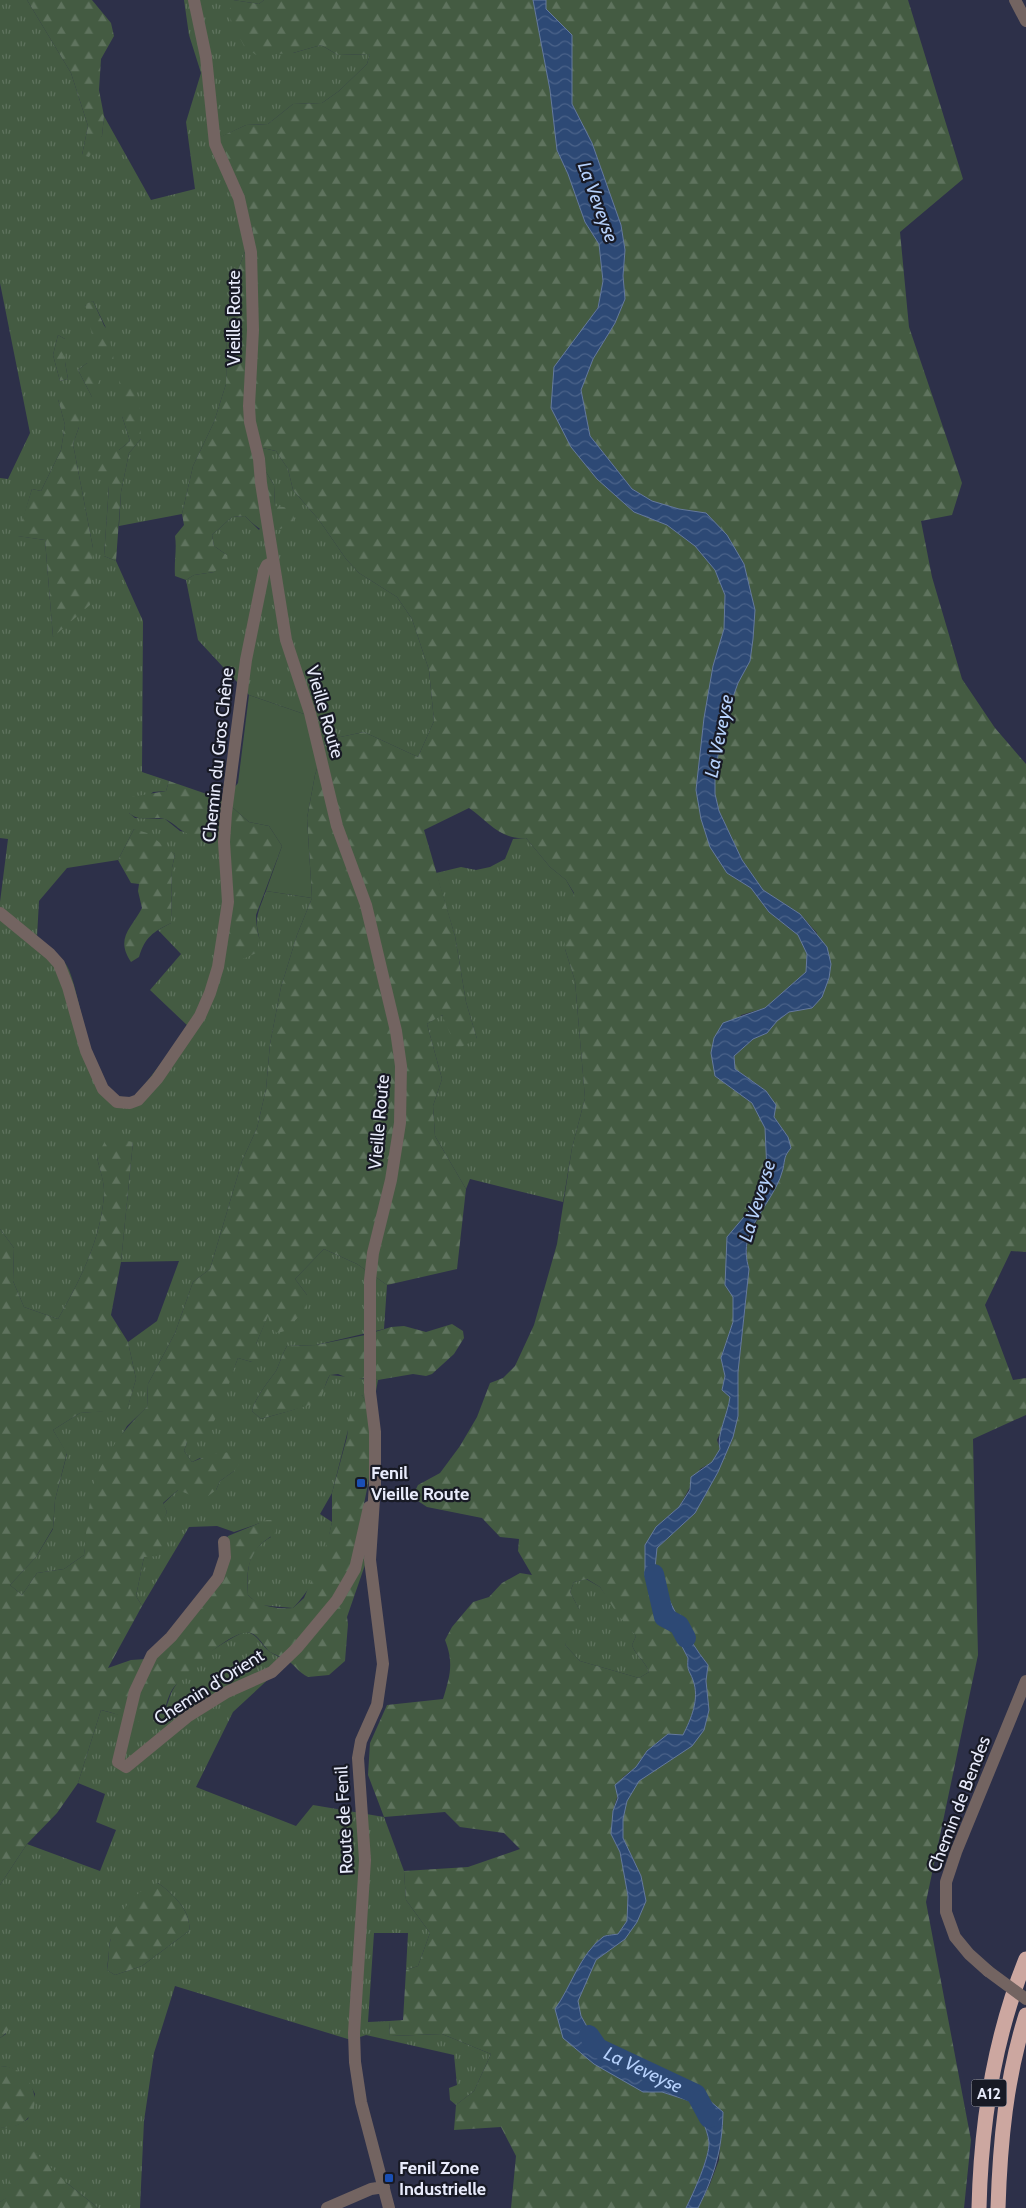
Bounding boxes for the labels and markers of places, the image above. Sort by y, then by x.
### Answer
place label: Fenil Vieille Route [371,1462,469,1505]
marker: Fenil Vieille Route [355,1477,367,1489]
place label: Fenil Zone Industrielle [399,2157,486,2200]
marker: Fenil Zone Industrielle [383,2172,395,2184]

